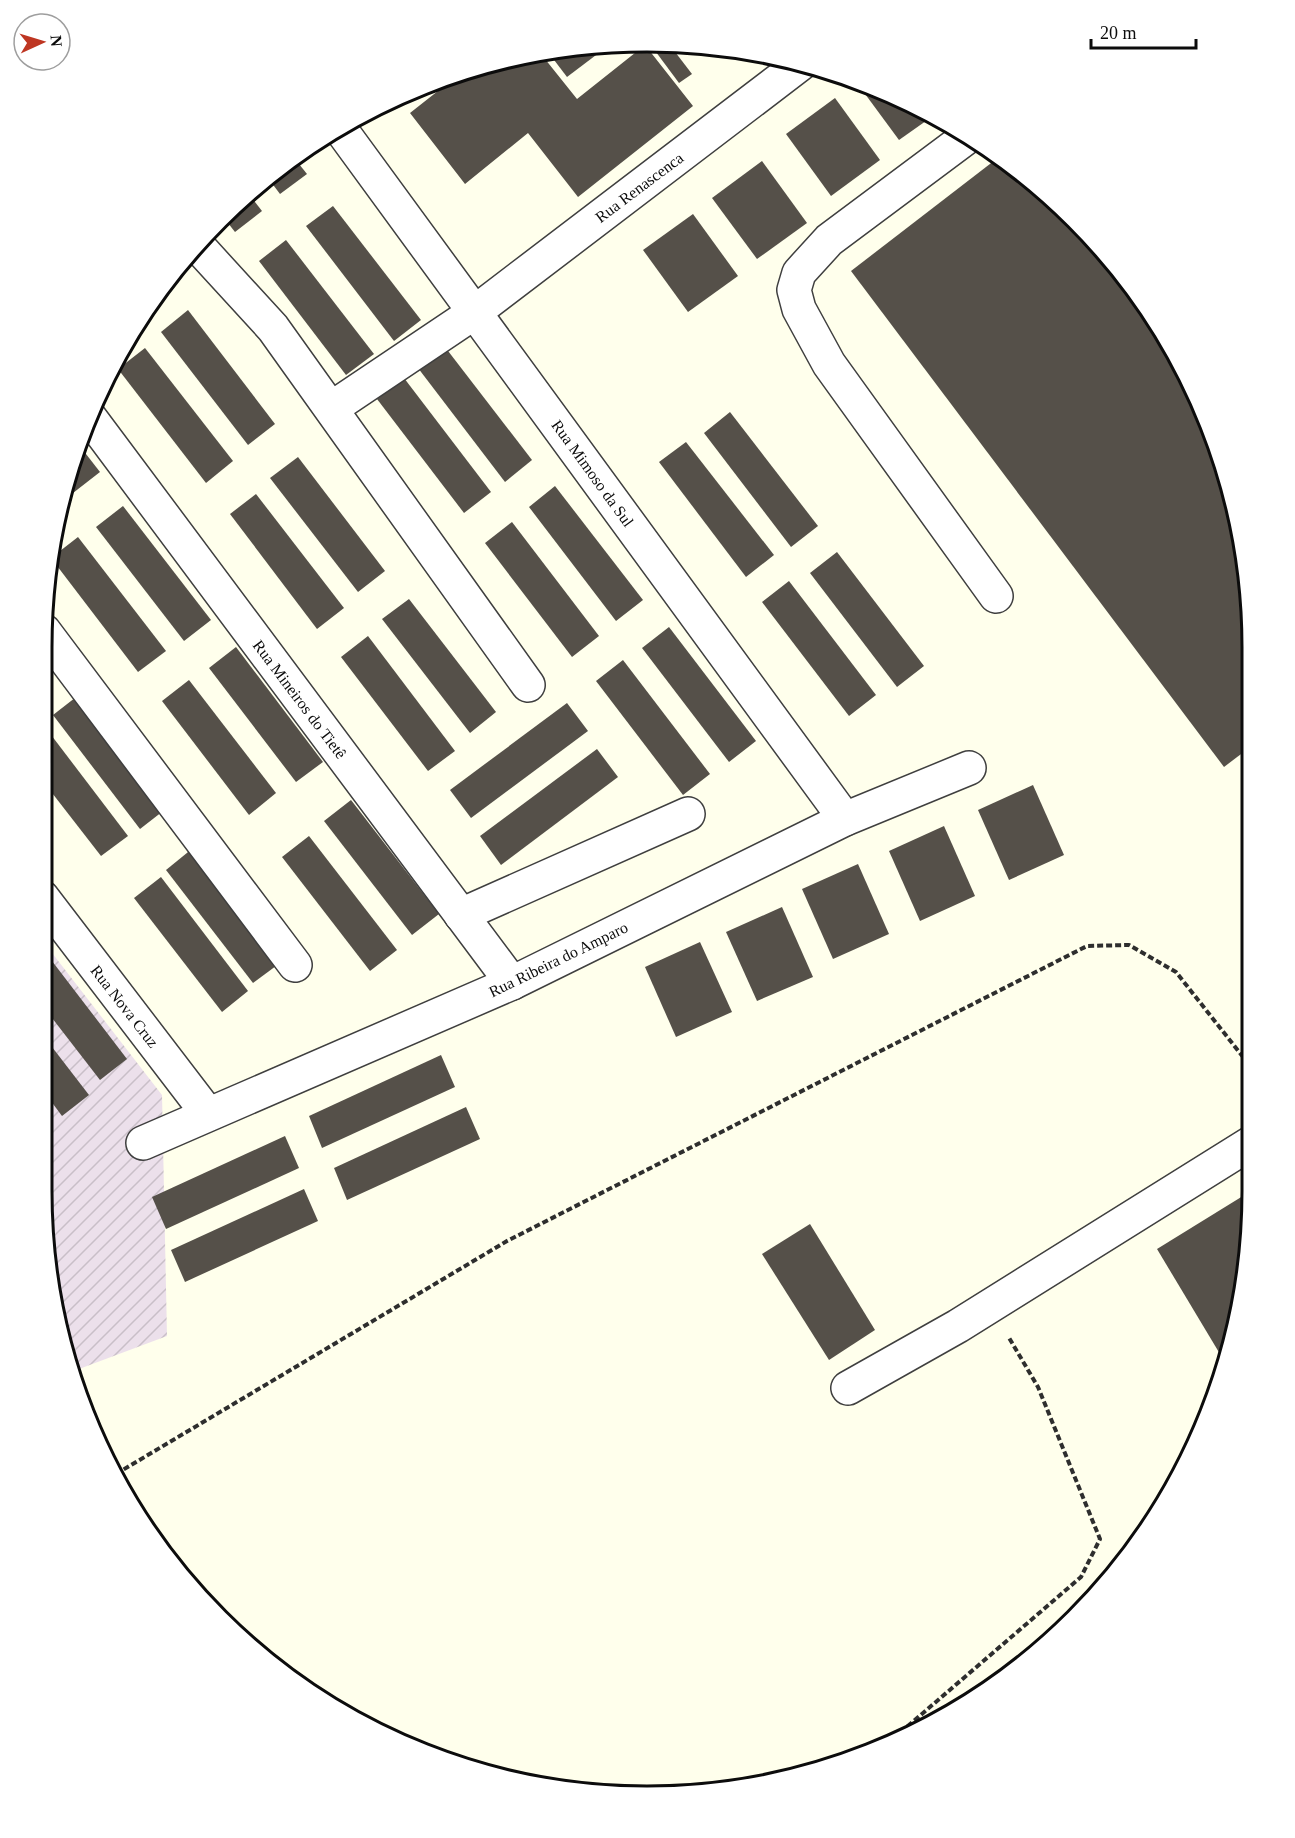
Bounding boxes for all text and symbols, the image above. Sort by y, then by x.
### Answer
north arrow [12,12,72,72]
scale bar [1091,12,1196,50]
text: 20 m [1100,23,1137,43]
text: N [48,35,65,48]
street label: Rua Renascenca [592,149,686,226]
street label: Rua Mimoso da Sul [548,417,637,530]
street label: Rua Mineiros do Tietê [250,637,350,762]
street label: Rua Ribeira do Amparo [486,918,631,1001]
street label: Rua Nova Cruz [87,962,162,1051]

